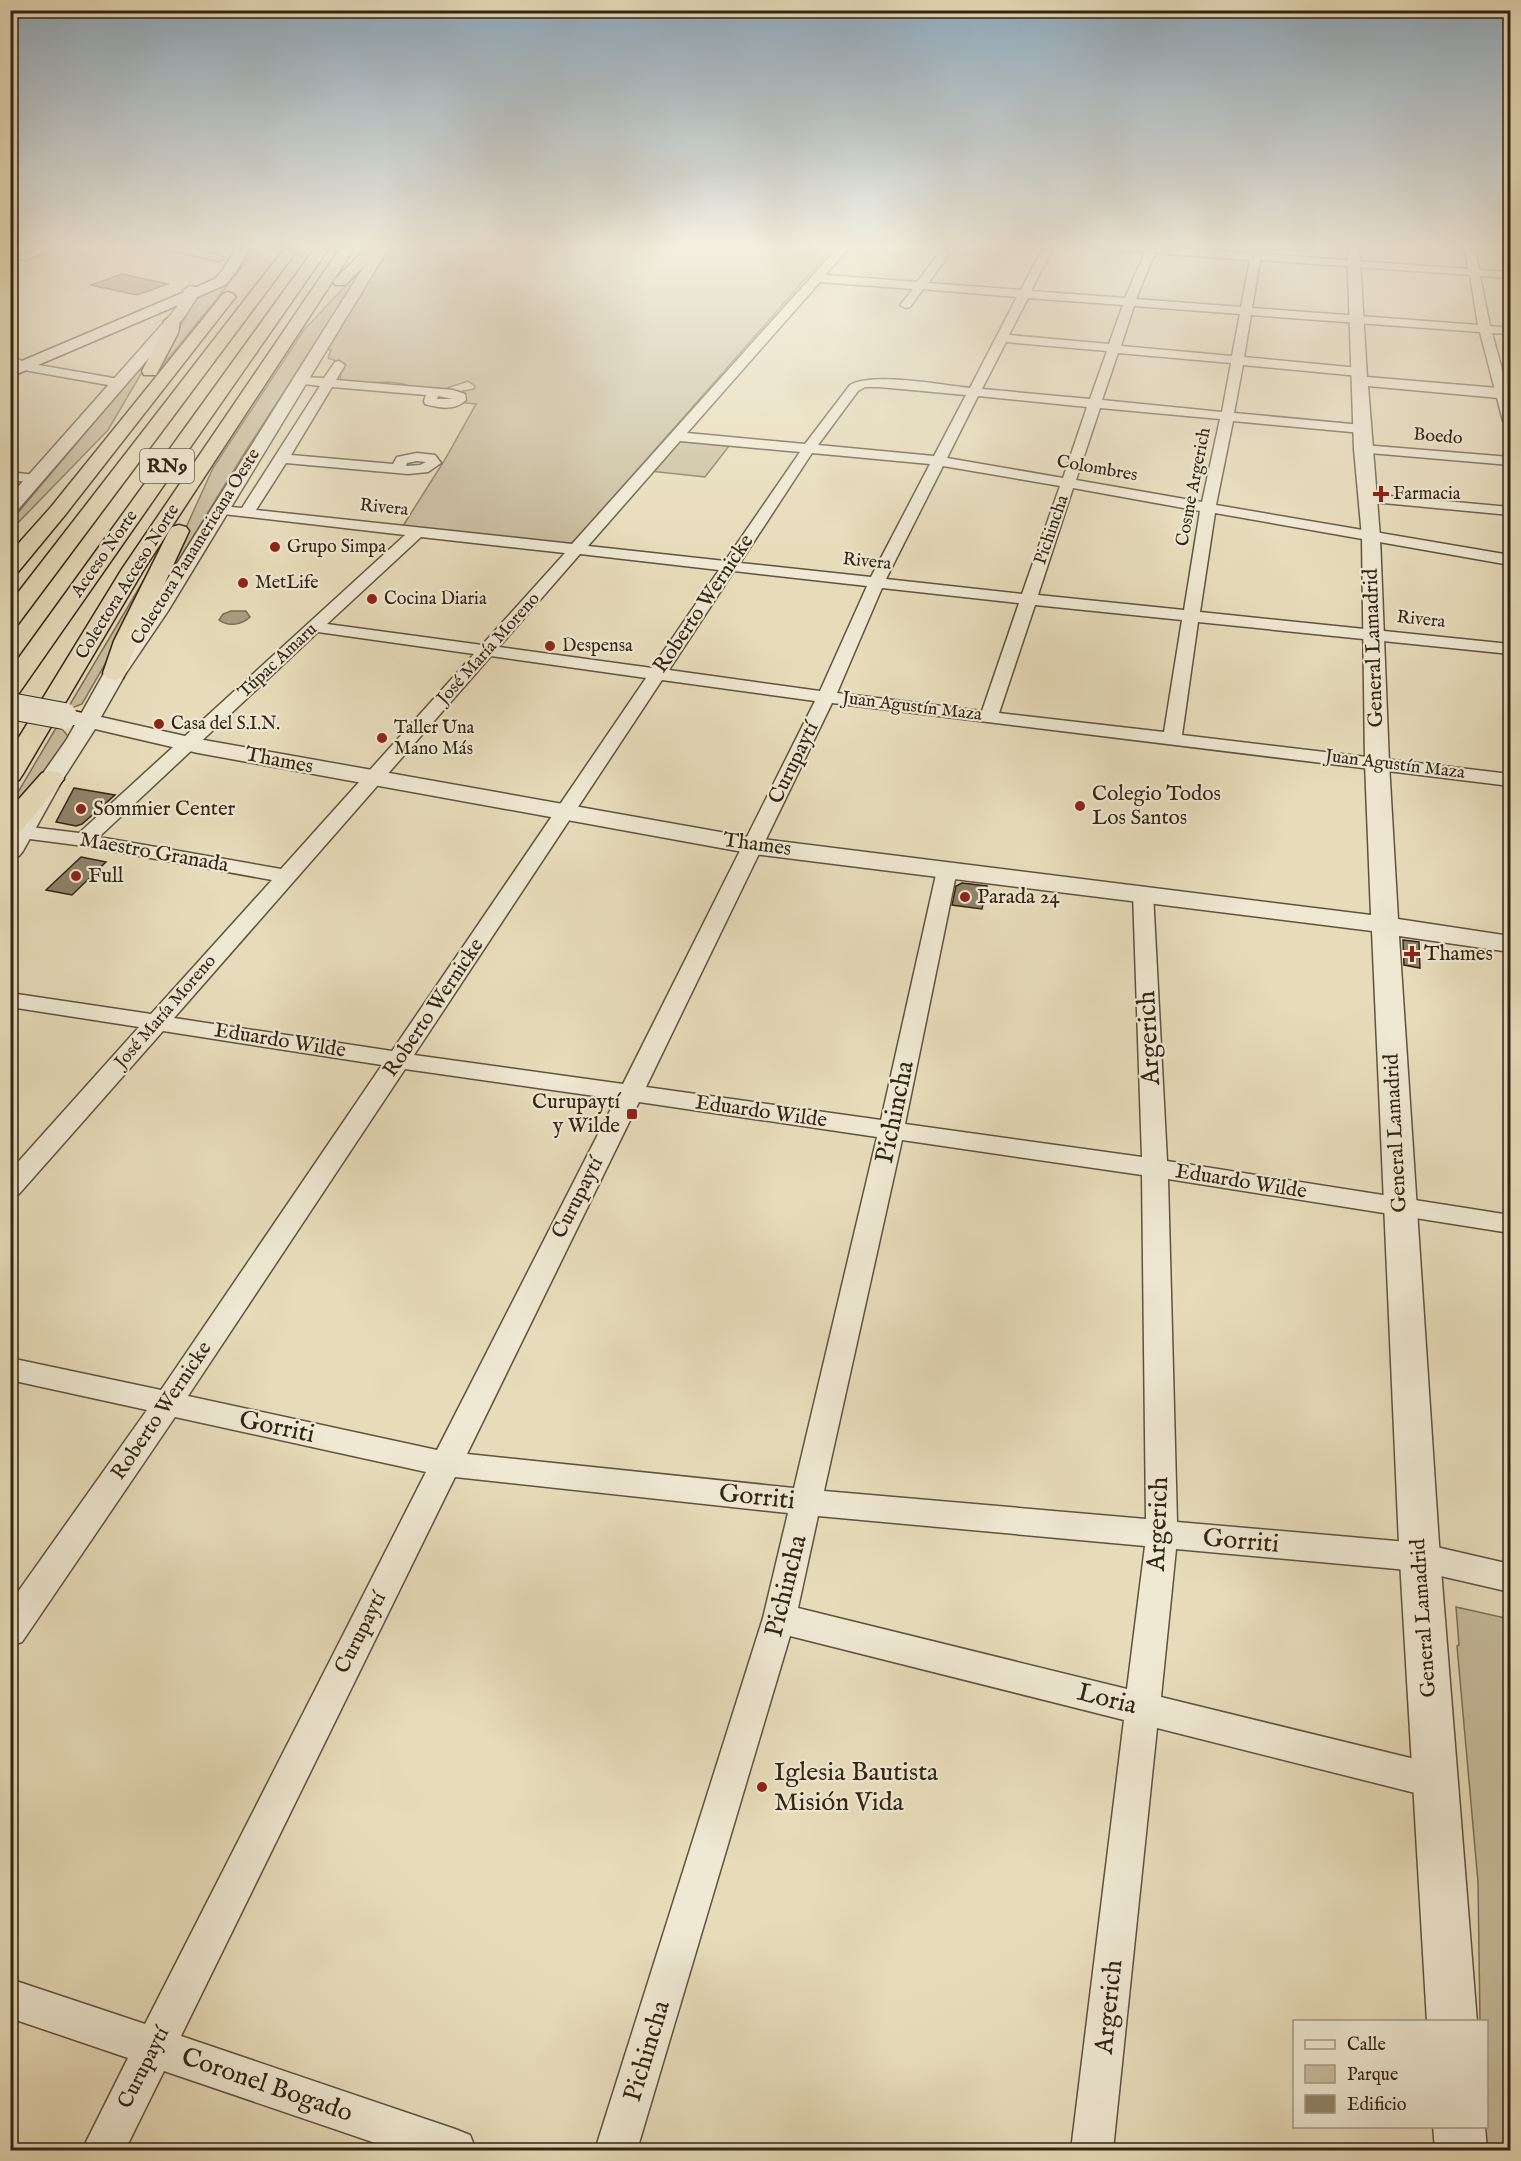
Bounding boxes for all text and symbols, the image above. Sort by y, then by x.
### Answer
street label: Boedo [1412,423,1464,451]
street label: Cosme Argerich [1171,425,1217,548]
street label: Colectora Panamericana Oeste [126,445,266,649]
road number: RN9 [140,449,194,483]
street label: Colombres [1055,451,1139,487]
place label: Farmacia [1393,483,1461,506]
marker: Farmacia [1374,487,1388,501]
street label: Pichincha [1029,492,1075,568]
street label: Rivera [359,494,410,522]
street label: Colectora Acceso Norte [71,500,185,664]
street label: Acceso Norte [66,506,144,603]
street label: Roberto Wernicke [648,529,761,679]
place label: Grupo Simpa [287,536,386,559]
marker: Grupo Simpa [268,540,282,554]
street label: Rivera [842,548,893,576]
street label: General Lamadrid [1358,567,1390,728]
place label: MetLife [255,572,319,595]
marker: MetLife [236,576,250,590]
place label: Cocina Diaria [384,588,487,611]
street label: José María Moreno [431,588,546,711]
marker: Cocina Diaria [365,592,379,606]
street label: Rivera [1396,606,1447,634]
street label: Túpac Amaru [234,619,322,703]
place label: Despensa [562,635,633,658]
marker: Despensa [543,639,557,653]
street label: Juan Agustín Maza [839,687,983,727]
place label: Casa del S.I.N. [171,713,280,736]
street label: Curupaytí [763,716,826,808]
marker: Casa del S.I.N. [152,717,166,731]
place label: Taller Una Mano Más [394,717,474,761]
marker: Taller Una Mano Más [375,731,389,745]
street label: Thames [243,741,315,781]
street label: Juan Agustín Maza [1322,745,1466,785]
place label: Colegio Todos Los Santos [1092,781,1221,832]
place label: Sommier Center [93,796,236,823]
marker: Colegio Todos Los Santos [1073,799,1087,813]
marker: Sommier Center [74,802,88,816]
street label: Maestro Granada [77,827,231,880]
street label: Thames [721,827,793,863]
place label: Full [88,863,124,890]
marker: Full [69,869,83,883]
place label: Parada 24 [977,884,1061,911]
marker: Parada 24 [958,890,972,904]
street label: Roberto Wernicke [378,933,491,1083]
place label: Thames [1424,941,1493,968]
marker: Thames [1405,947,1419,961]
street label: José María Moreno [109,950,222,1075]
street label: Argerich [1130,990,1168,1087]
street label: Eduardo Wilde [212,1017,348,1065]
street label: General Lamadrid [1378,1052,1414,1213]
street label: Pichincha [868,1057,922,1166]
place label: Curupaytí y Wilde [532,1089,621,1140]
street label: Eduardo Wilde [693,1089,829,1135]
marker: Curupaytí y Wilde [625,1107,639,1121]
street label: Curupaytí [546,1151,611,1243]
street label: Eduardo Wilde [1173,1158,1309,1206]
street label: Roberto Wernicke [106,1336,219,1486]
street label: Gorriti [236,1403,318,1451]
street label: Argerich [1140,1476,1176,1573]
street label: Gorriti [717,1477,797,1517]
street label: Gorriti [1201,1521,1281,1561]
street label: Pichincha [757,1531,815,1640]
street label: General Lamadrid [1405,1537,1443,1698]
street label: Curupaytí [329,1586,394,1678]
street label: Loria [1074,1676,1141,1723]
place label: Iglesia Bautista Misión Vida [774,1756,939,1819]
marker: Iglesia Bautista Misión Vida [755,1780,769,1794]
street label: Argerich [1088,1958,1130,2057]
street label: Pichincha [616,1996,678,2106]
legend [1293,2020,1488,2128]
street label: Curupaytí [112,2021,177,2113]
text: Calle [1347,2034,1386,2057]
street label: Coronel Bogado [177,2040,357,2130]
text: Parque [1347,2064,1398,2087]
text: Edificio [1347,2094,1407,2117]

